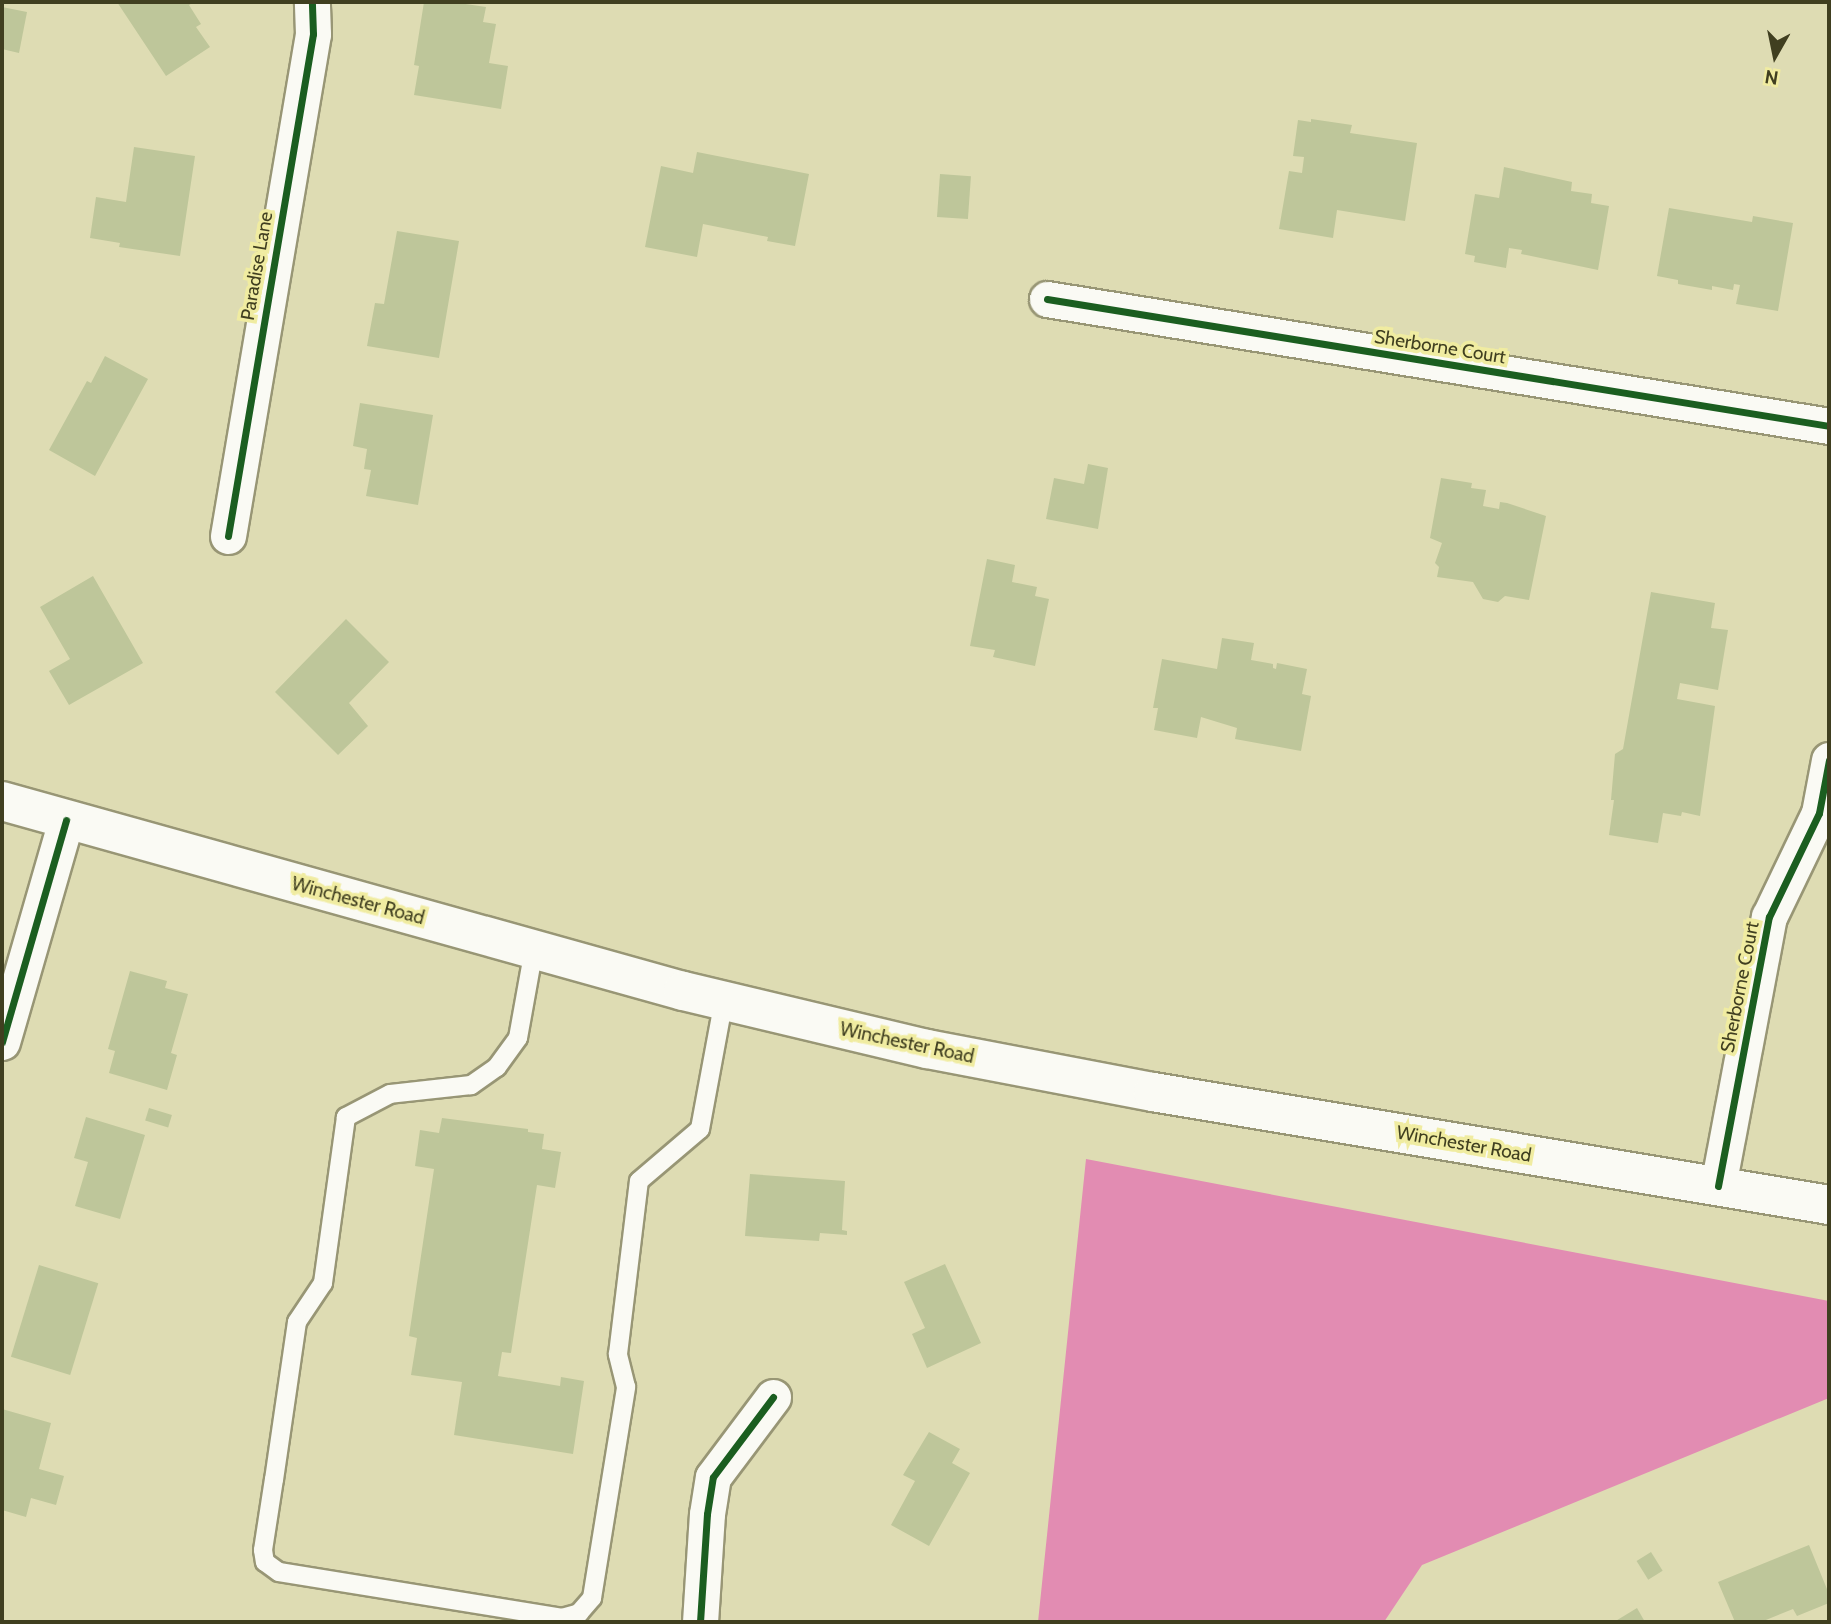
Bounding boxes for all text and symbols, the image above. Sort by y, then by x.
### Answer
north arrow [1740,21,1810,91]
text: N [1763,65,1780,90]
street label: Paradise Lane [236,210,278,322]
street label: Sherborne Court [1373,325,1507,369]
street label: Winchester Road [289,872,427,930]
street label: Sherborne Court [1716,920,1764,1054]
street label: Winchester Road [838,1018,976,1068]
street label: Winchester Road [1395,1121,1533,1167]

